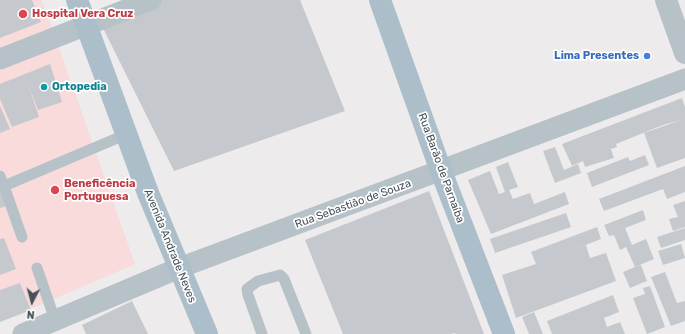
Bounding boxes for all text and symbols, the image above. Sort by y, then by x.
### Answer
place label: Hospital Vera Cruz [32,7,133,21]
marker: Hospital Vera Cruz [17,8,29,20]
place label: Lima Presentes [554,49,639,63]
marker: Lima Presentes [642,51,652,61]
place label: Ortopedia [52,80,107,94]
marker: Ortopedia [39,82,49,92]
street label: Rua Barão de Parnaíba [415,111,467,225]
place label: Beneficência Portuguesa [64,177,135,203]
street label: Rua Sebastião de Souza [293,177,413,231]
marker: Beneficência Portuguesa [49,184,61,196]
street label: Avenida Andrade Neves [141,187,199,305]
north arrow [12,282,52,322]
text: N [26,308,35,321]

